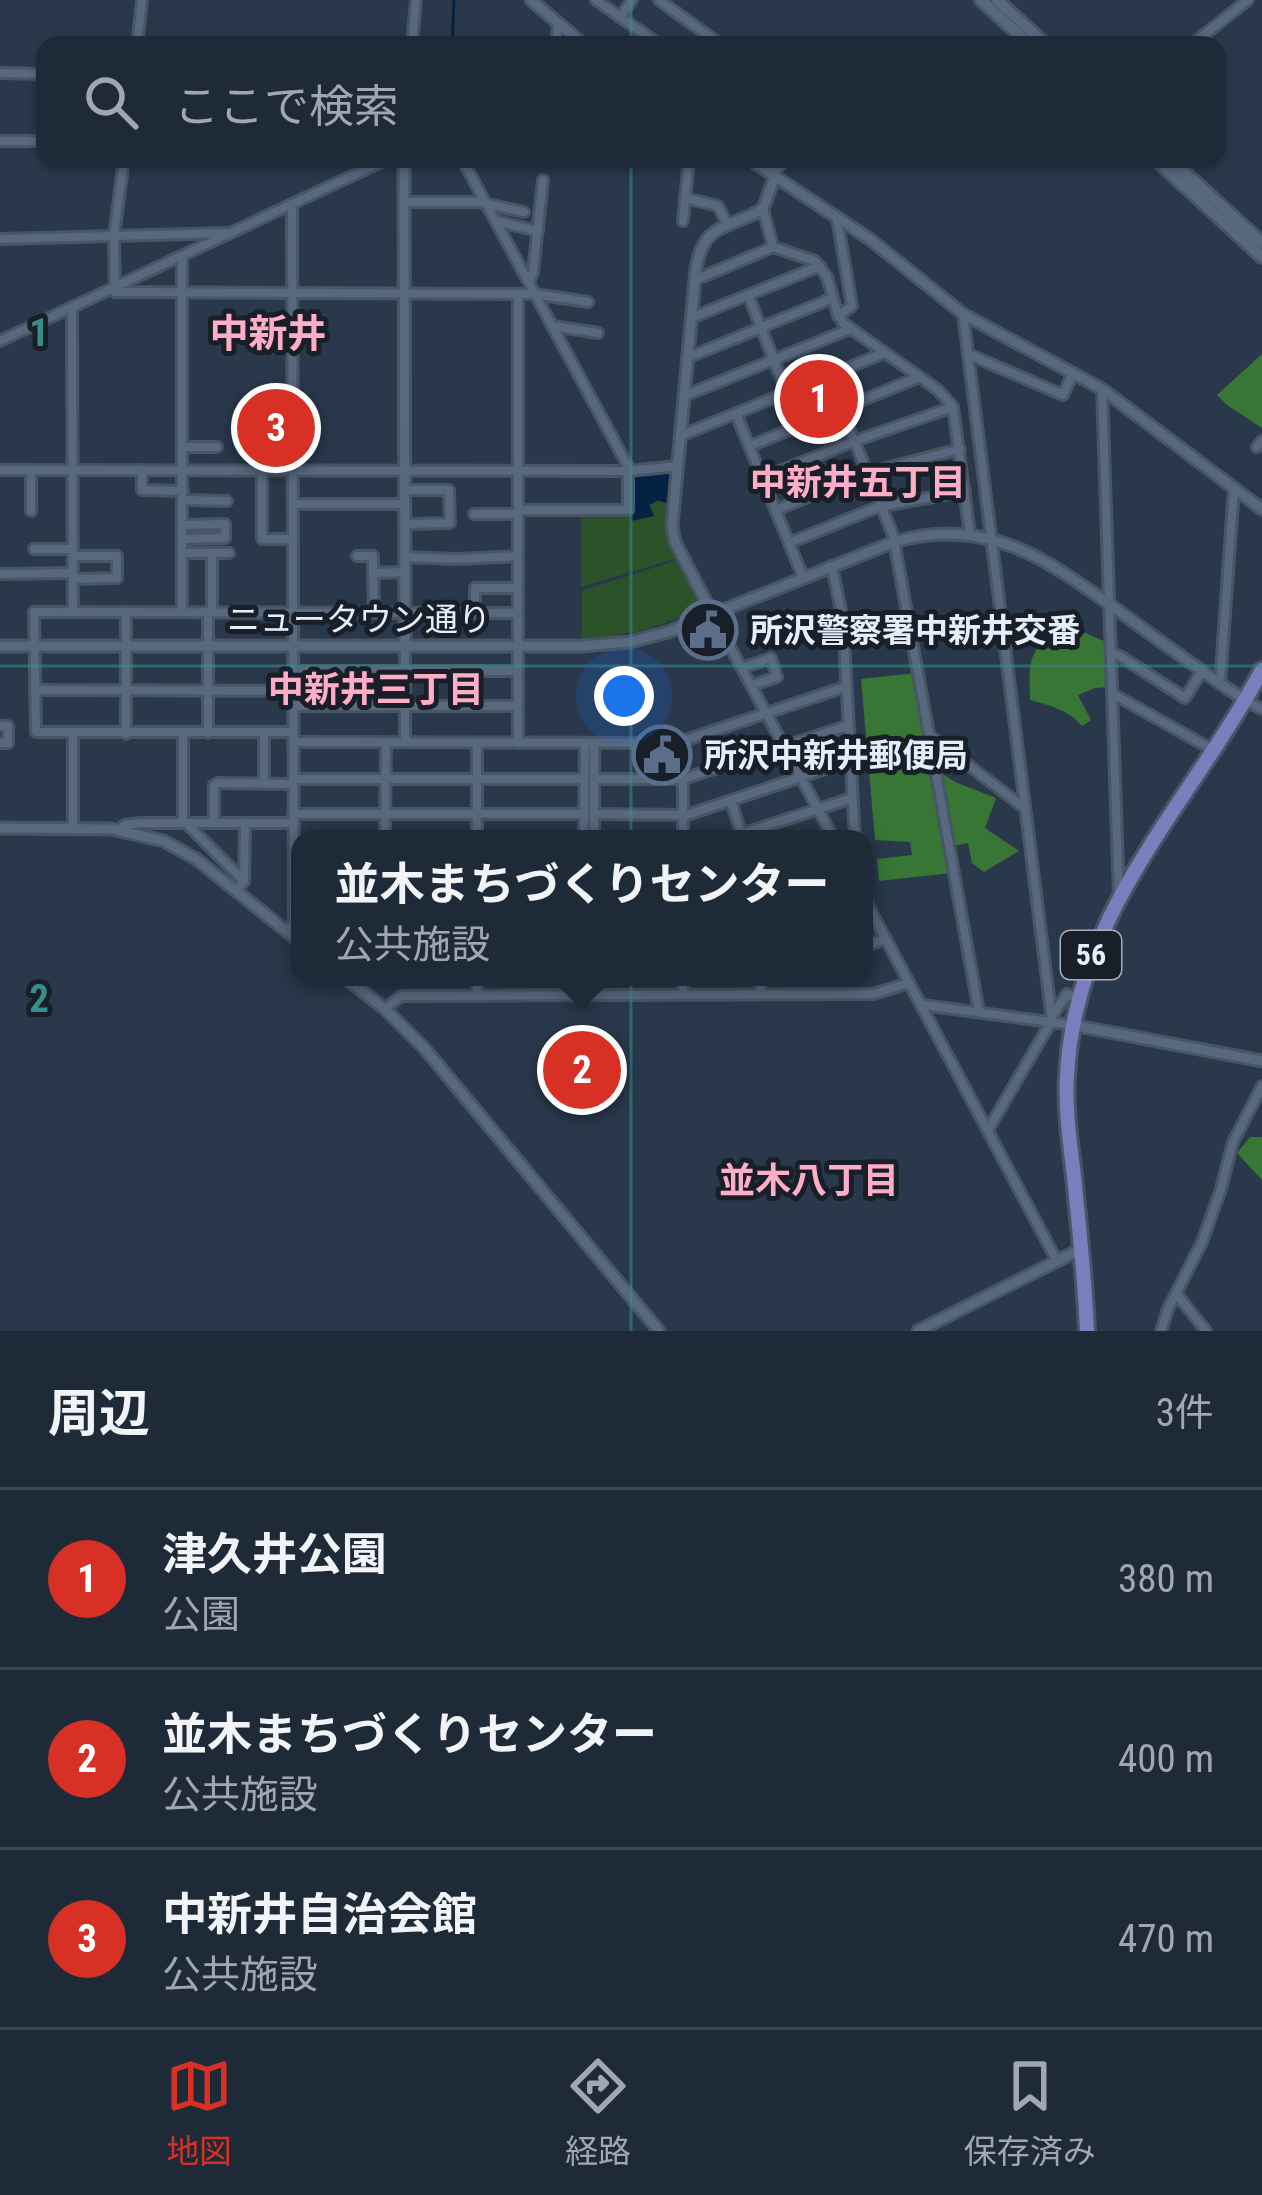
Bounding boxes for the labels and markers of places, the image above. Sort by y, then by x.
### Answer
pin: 1 [780,354,858,444]
pin: 3 [237,383,315,473]
public building icon: 所沢警察署中新井交番 [677,599,739,661]
place label: 所沢警察署中新井交番 [750,611,1080,650]
public building icon: 所沢中新井郵便局 [631,724,693,786]
place label: 所沢中新井郵便局 [704,736,968,775]
pin: 2 [543,1025,621,1115]

